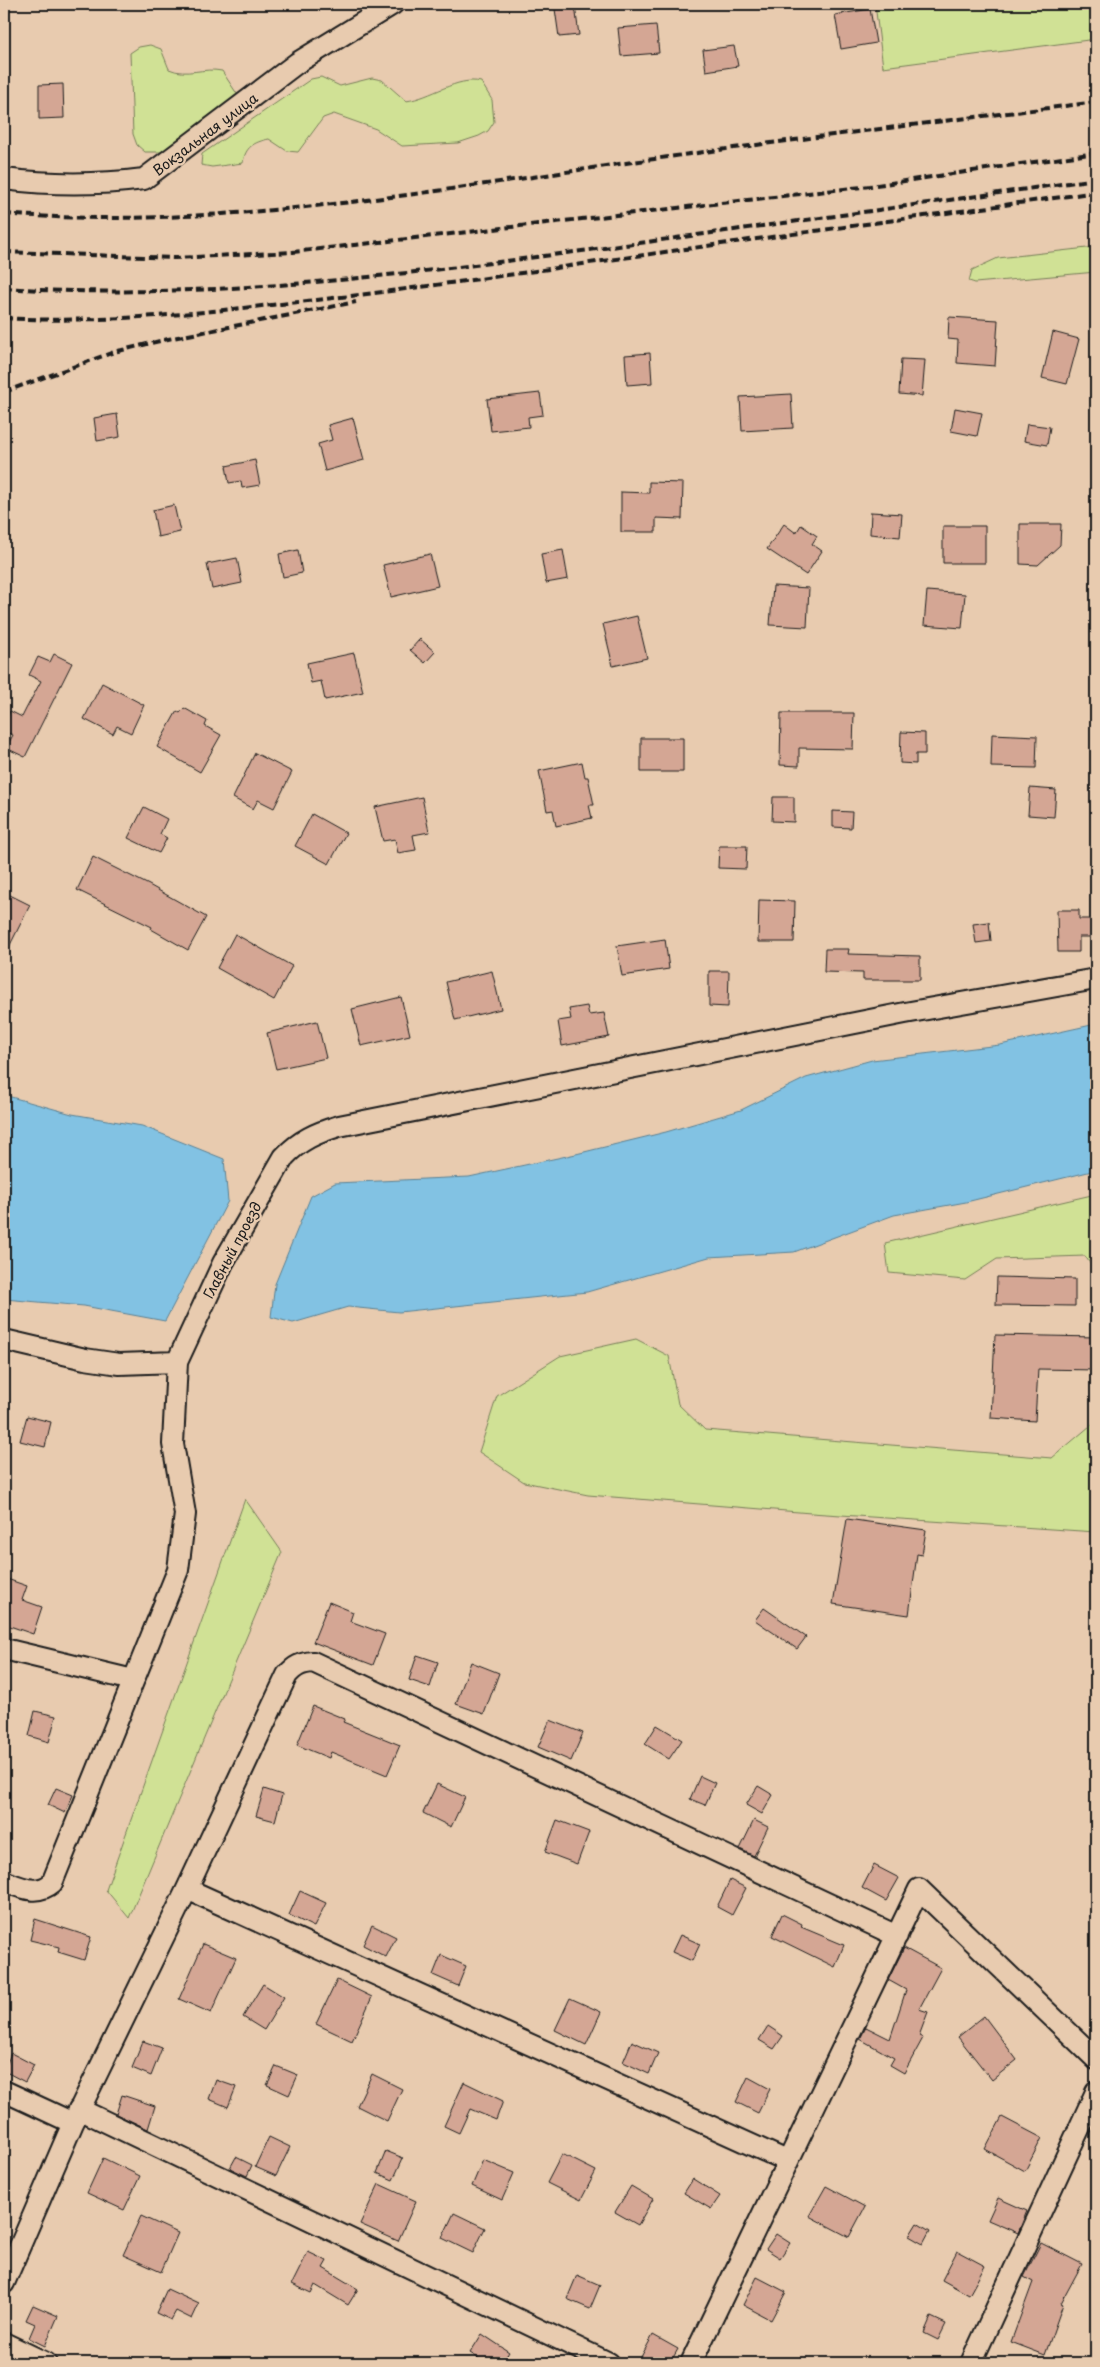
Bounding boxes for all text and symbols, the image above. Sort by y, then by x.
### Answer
street label: Вокзальная улица [148,87,262,181]
street label: Главный проезд [198,1198,266,1302]

